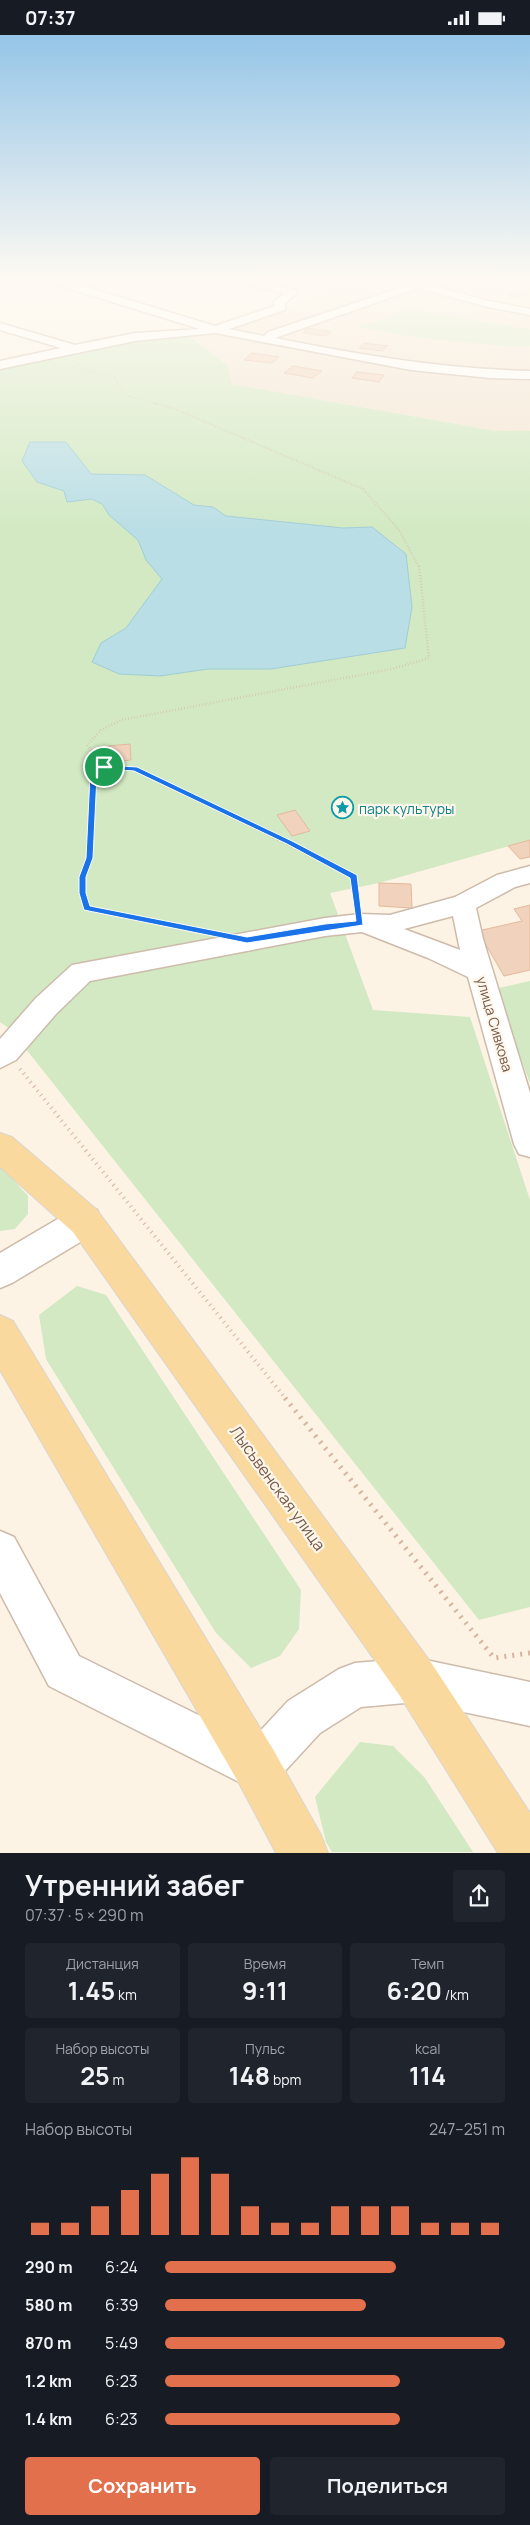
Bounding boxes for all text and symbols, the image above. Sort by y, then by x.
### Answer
text: 07:37 [25,5,75,31]
pin [83,746,125,788]
icon: arrive [90,753,118,781]
place icon: парк культуры [331,796,355,820]
place label: парк культуры [359,799,454,818]
street label: улица Сивкова [472,974,518,1074]
street label: Лысьвенская улица [225,1421,331,1555]
text: Утренний забег [25,1866,244,1904]
button: share [453,1870,505,1922]
text: 07:37 · 5 × 290 m [25,1904,144,1926]
text: Дистанция [66,1954,139,1973]
text: Время [244,1954,286,1973]
text: Темп [411,1954,444,1973]
text: 1.45 [68,1973,115,2008]
text: 9:11 [242,1973,288,2008]
text: 6:20 [386,1973,442,2008]
text: km [115,1985,137,2004]
text: /km [442,1985,469,2004]
text: Набор высоты [55,2039,149,2058]
text: Пульс [245,2039,285,2058]
text: kcal [415,2039,440,2058]
text: 25 [80,2058,110,2093]
text: 148 [229,2058,270,2093]
text: 114 [409,2058,446,2093]
text: m [110,2070,124,2089]
text: bpm [270,2070,301,2089]
text: Набор высоты [25,2118,132,2140]
text: 247–251 m [429,2118,505,2140]
text: 290 m [25,2256,73,2278]
text: 6:24 [105,2256,138,2278]
text: 580 m [25,2294,72,2316]
text: 6:39 [105,2294,139,2316]
text: 870 m [25,2332,71,2354]
text: 5:49 [105,2332,138,2354]
text: 1.2 km [25,2370,72,2392]
text: 6:23 [105,2370,138,2392]
text: 1.4 km [25,2408,72,2430]
text: 6:23 [105,2408,138,2430]
button: Сохранить [25,2457,260,2515]
button: Поделиться [270,2457,505,2515]

